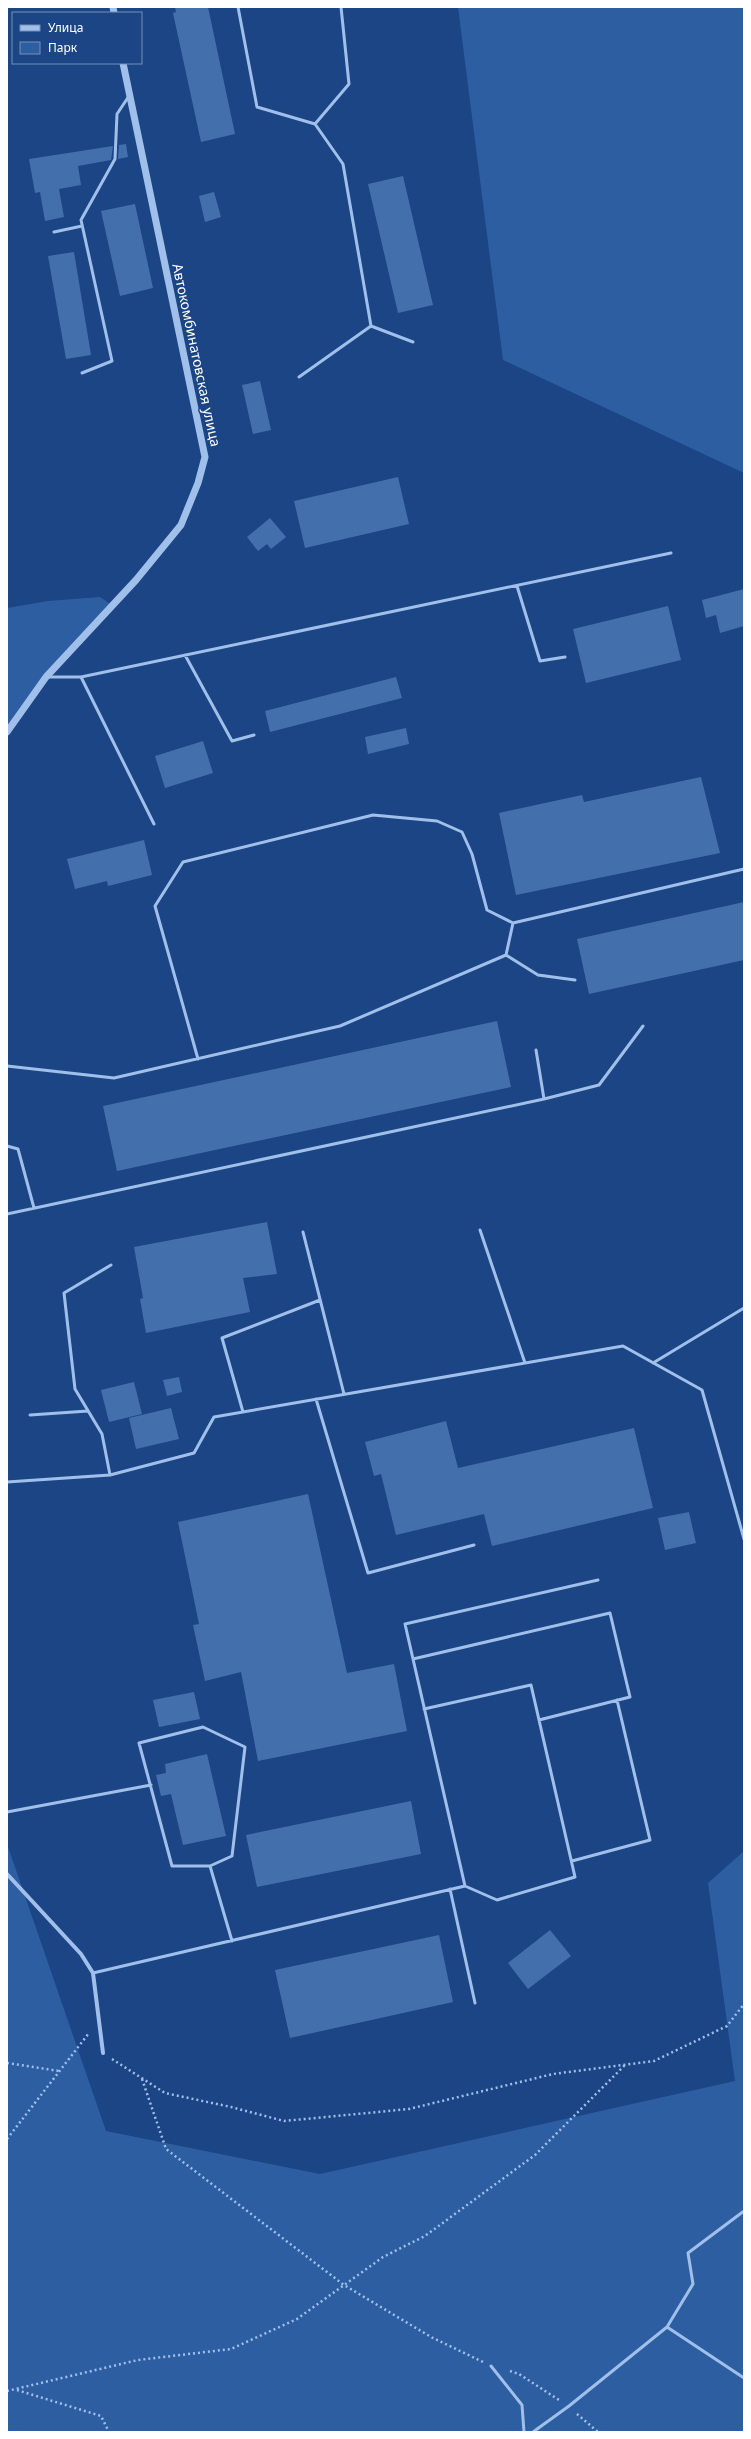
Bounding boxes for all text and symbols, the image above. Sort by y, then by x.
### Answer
legend [12,12,142,64]
text: Улица [48,19,83,36]
text: Парк [48,39,78,56]
street label: Автокомбинатовская улица [168,262,226,448]

